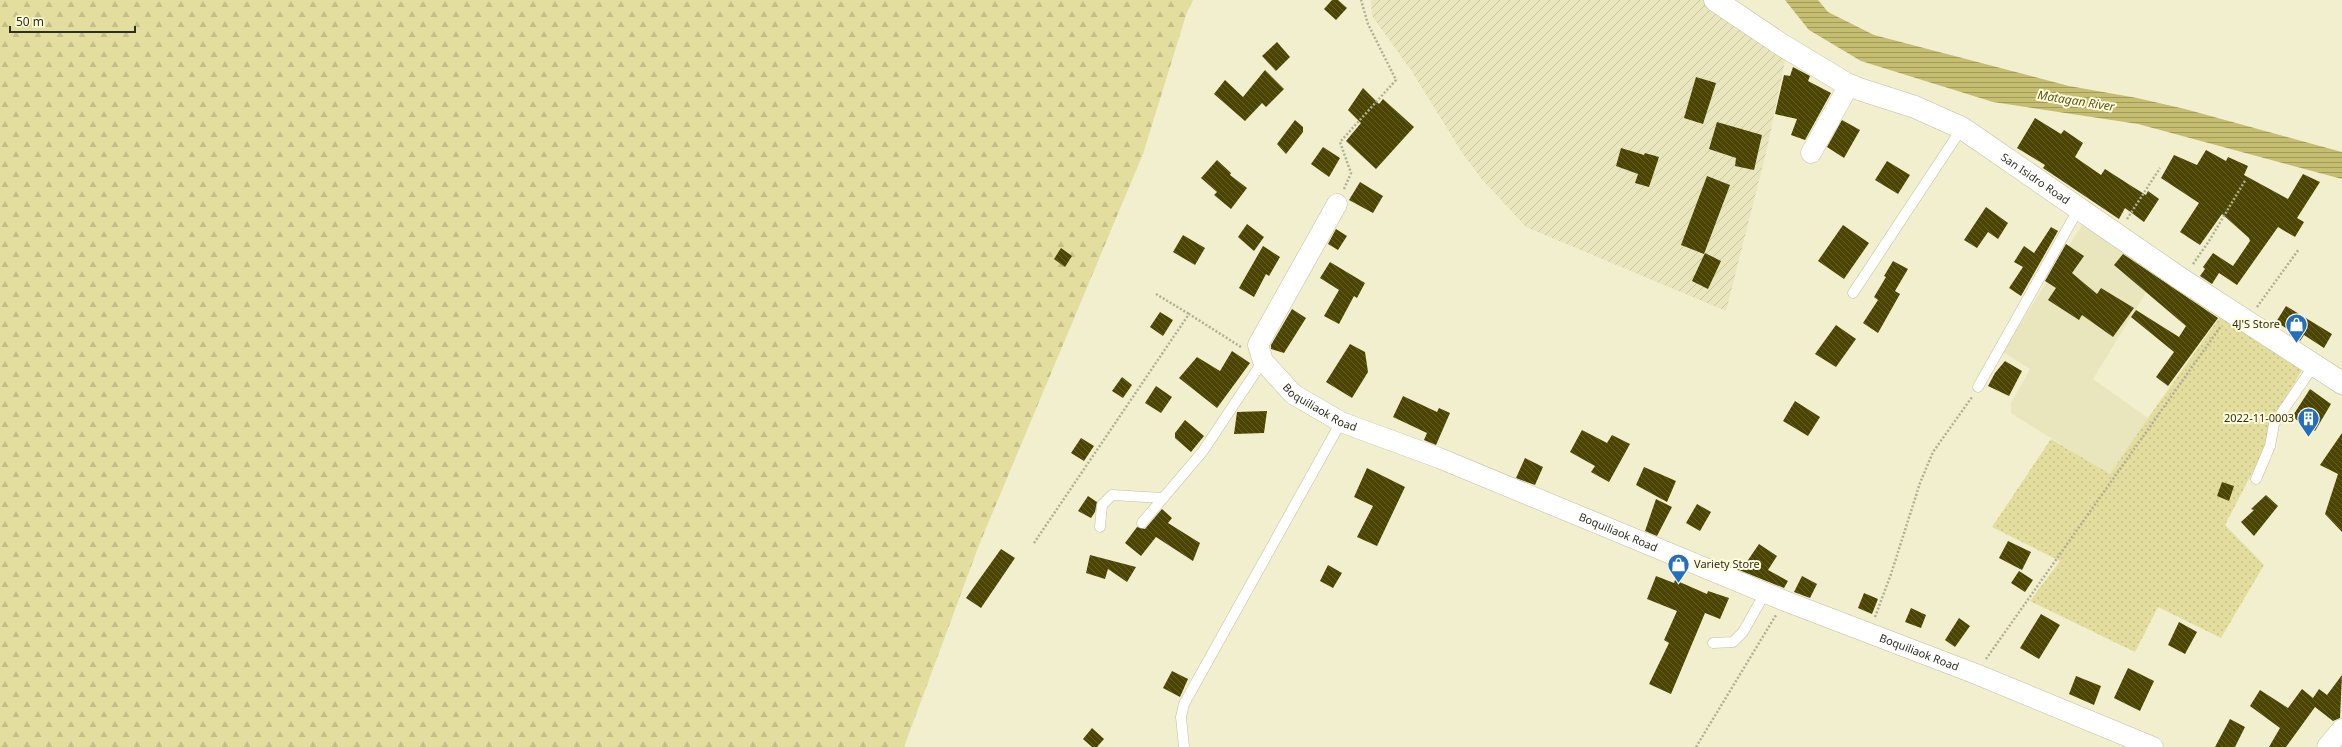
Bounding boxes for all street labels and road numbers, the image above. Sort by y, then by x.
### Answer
street label: San Isidro Road [1998,149,2073,207]
street label: Boquiliaok Road [1280,380,1359,434]
street label: Boquiliaok Road [1577,509,1660,555]
street label: Boquiliaok Road [1877,630,1961,674]

